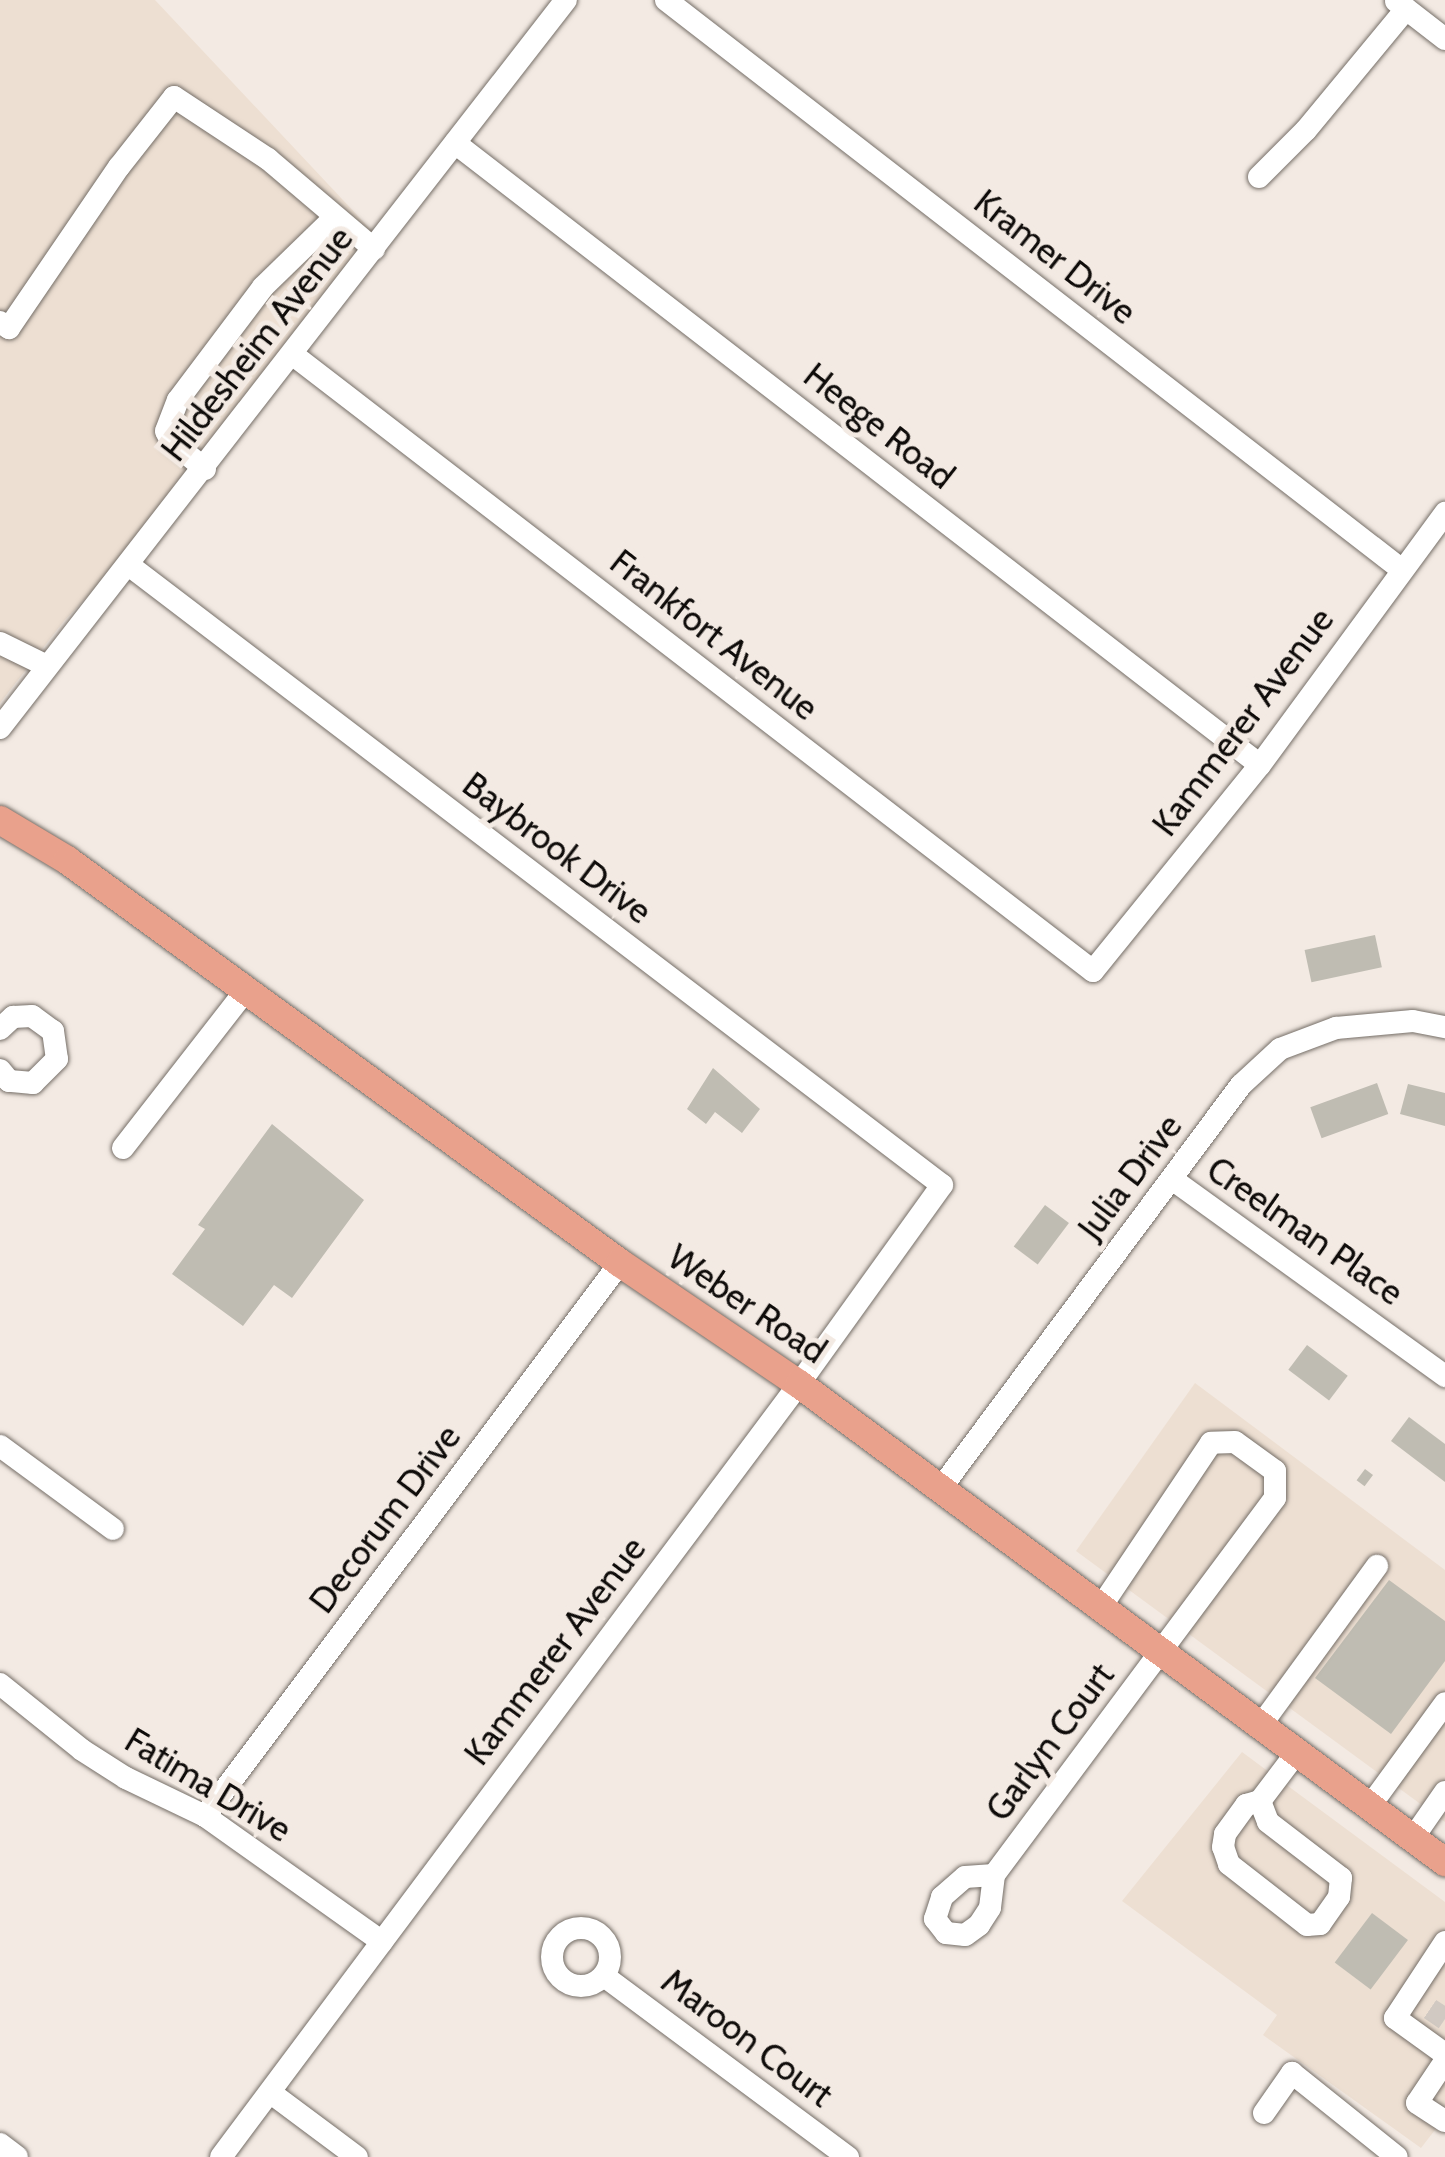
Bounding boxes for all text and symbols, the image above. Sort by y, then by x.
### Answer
street label: Kramer Drive [966,181,1144,333]
street label: Hildesheim Avenue [153,219,361,469]
street label: Heege Road [795,354,963,498]
street label: Frankfort Avenue [602,541,826,729]
street label: Kammerer Avenue [1144,600,1342,844]
street label: Baybrook Drive [454,763,660,933]
street label: Julia Drive [1069,1106,1191,1248]
street label: Creelman Place [1199,1148,1411,1314]
street label: Weber Road [660,1236,834,1372]
street label: Decorum Drive [301,1417,469,1621]
street label: Kammerer Avenue [456,1529,654,1773]
street label: Garlyn Court [977,1655,1123,1829]
street label: Fatima Drive [118,1719,298,1851]
street label: Maroon Court [653,1960,841,2116]

